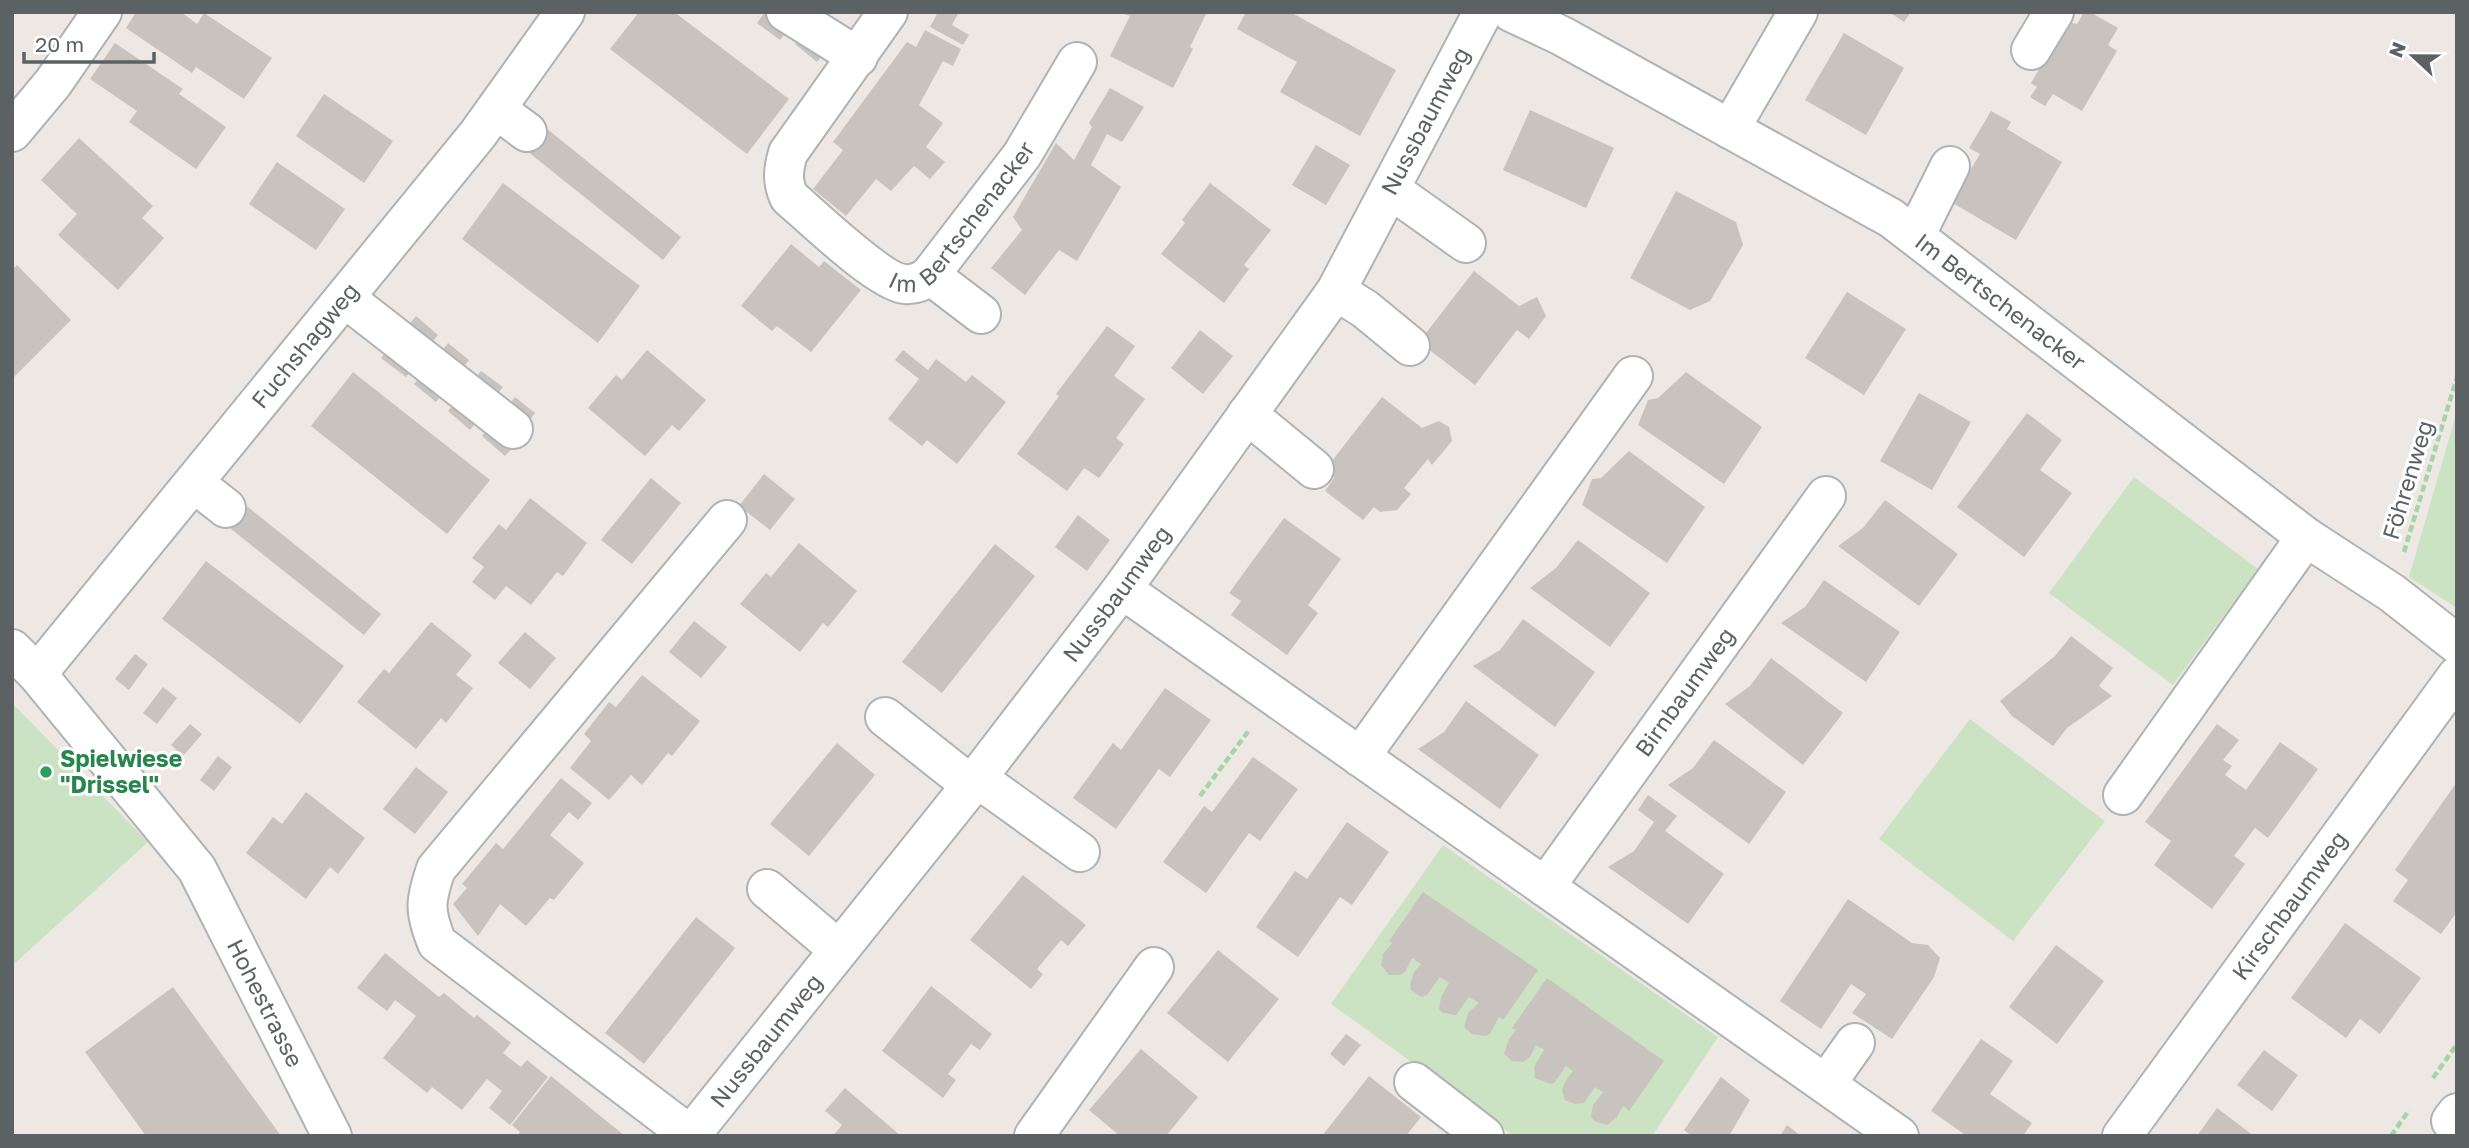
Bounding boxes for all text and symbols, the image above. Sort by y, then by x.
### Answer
scale bar [24,21,154,65]
north arrow [2378,21,2448,91]
text: 20 m [35,31,84,57]
text: N [2383,38,2410,60]
street label: Nussbaumweg [1374,42,1475,199]
street label: Im Bertschenacker [885,136,1040,298]
street label: Im Bertschenacker [1910,227,2092,375]
street label: Fuchshagweg [245,277,364,413]
street label: Föhrenweg [2376,417,2438,543]
street label: Nussbaumweg [1056,520,1176,667]
street label: Birnbaumweg [1629,622,1740,761]
place label: Spielwiese "Drissel" [60,744,182,798]
marker: Spielwiese "Drissel" [38,764,54,780]
street label: Kirschbaumweg [2226,825,2352,985]
street label: Hohestrasse [222,934,310,1071]
street label: Nussbaumweg [704,968,827,1113]

